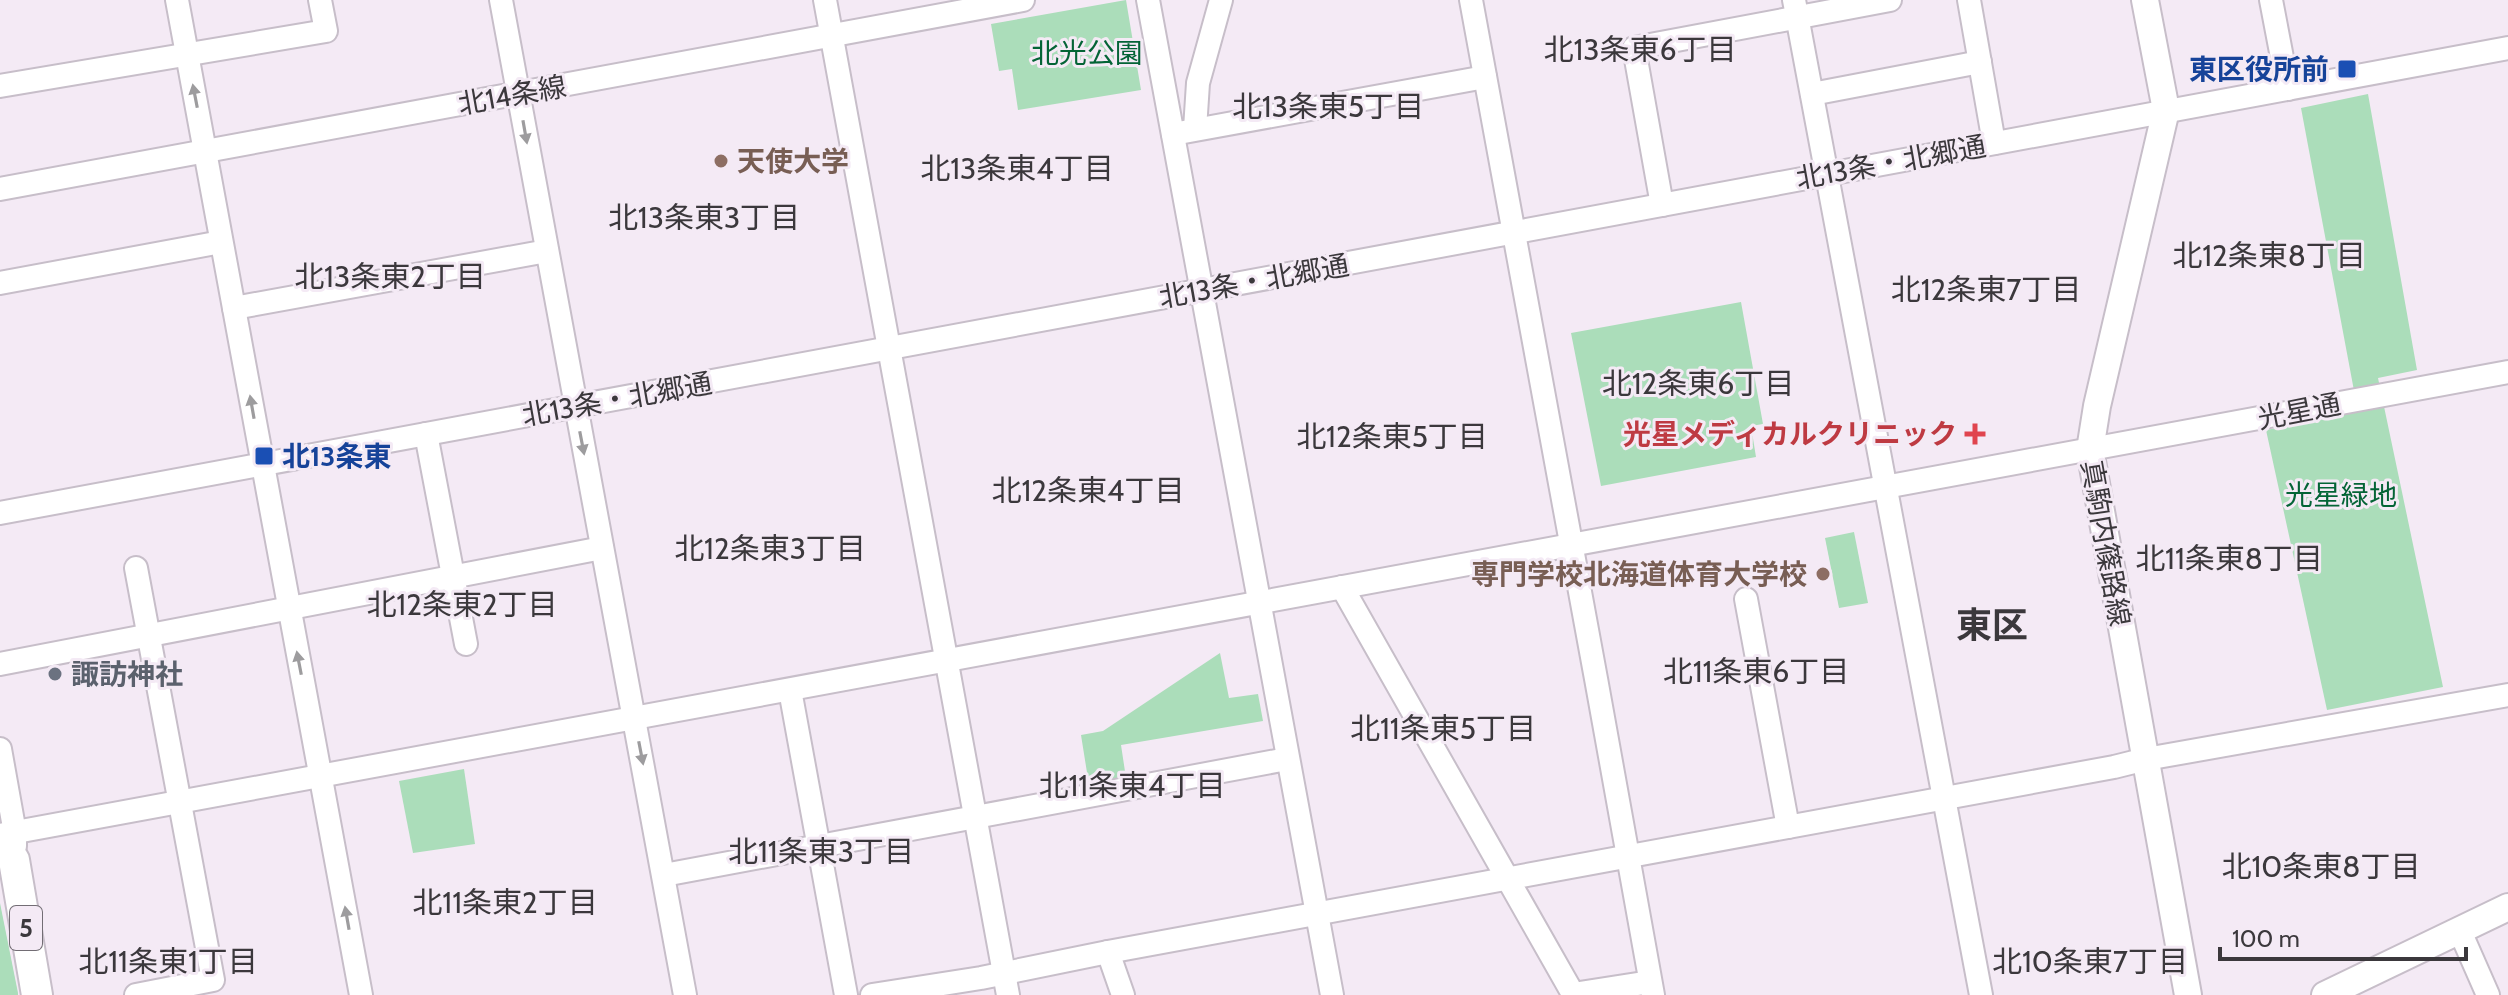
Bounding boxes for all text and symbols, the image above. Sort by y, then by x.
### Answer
district label: 北13条東6丁目 [1543,31,1737,68]
park label: 北光公園 [1031,36,1143,70]
place label: 東区役所前 [2189,52,2329,86]
marker: 東区役所前 [2336,58,2358,80]
street label: 北14条線 [455,69,569,121]
one-way arrow [188,84,200,109]
district label: 北13条東5丁目 [1232,88,1424,125]
one-way arrow [520,120,532,145]
street label: 北13条・北郷通 [1793,129,1989,195]
place label: 天使大学 [737,144,849,178]
district label: 北13条東4丁目 [920,150,1114,187]
marker: 天使大学 [712,152,730,170]
district label: 北13条東3丁目 [608,199,800,236]
district label: 北12条東8丁目 [2172,237,2366,274]
street label: 北13条・北郷通 [1156,248,1352,314]
district label: 北13条東2丁目 [294,258,486,295]
district label: 北12条東7丁目 [1891,271,2081,308]
district label: 北12条東6丁目 [1602,365,1794,402]
street label: 北13条・北郷通 [519,366,715,432]
street label: 光星通 [2255,386,2343,436]
one-way arrow [245,394,258,419]
place label: 光星メディカルクリニック [1623,417,1957,451]
district label: 北12条東5丁目 [1296,418,1488,455]
marker: 光星メディカルクリニック [1964,423,1986,445]
one-way arrow [577,430,589,455]
place label: 北13条東 [282,439,391,473]
marker: 北13条東 [253,445,275,467]
street label: 真駒内篠路線 [2075,457,2137,629]
district label: 北12条東4丁目 [992,472,1184,509]
park label: 光星緑地 [2285,478,2397,512]
district label: 北12条東3丁目 [674,530,866,567]
district label: 北11条東8丁目 [2135,540,2323,577]
place label: 専門学校北海道体育大学校 [1471,557,1807,591]
marker: 専門学校北海道体育大学校 [1814,565,1832,583]
district label: 北12条東2丁目 [366,586,558,623]
district label: 東区 [1956,603,2028,647]
one-way arrow [293,650,305,675]
district label: 北11条東6丁目 [1663,653,1849,690]
place label: 諏訪神社 [71,657,183,691]
marker: 諏訪神社 [46,665,64,683]
district label: 北11条東5丁目 [1350,710,1536,747]
one-way arrow [635,741,647,766]
district label: 北11条東4丁目 [1039,767,1225,804]
district label: 北11条東3丁目 [728,833,914,870]
district label: 北10条東8丁目 [2222,848,2420,885]
district label: 北11条東2丁目 [412,884,598,921]
one-way arrow [341,905,353,930]
road number: 5 [10,906,42,950]
scale bar [2220,911,2466,961]
text: 100 m [2232,924,2300,953]
district label: 北11条東1丁目 [78,943,258,980]
district label: 北10条東7丁目 [1992,943,2188,980]

